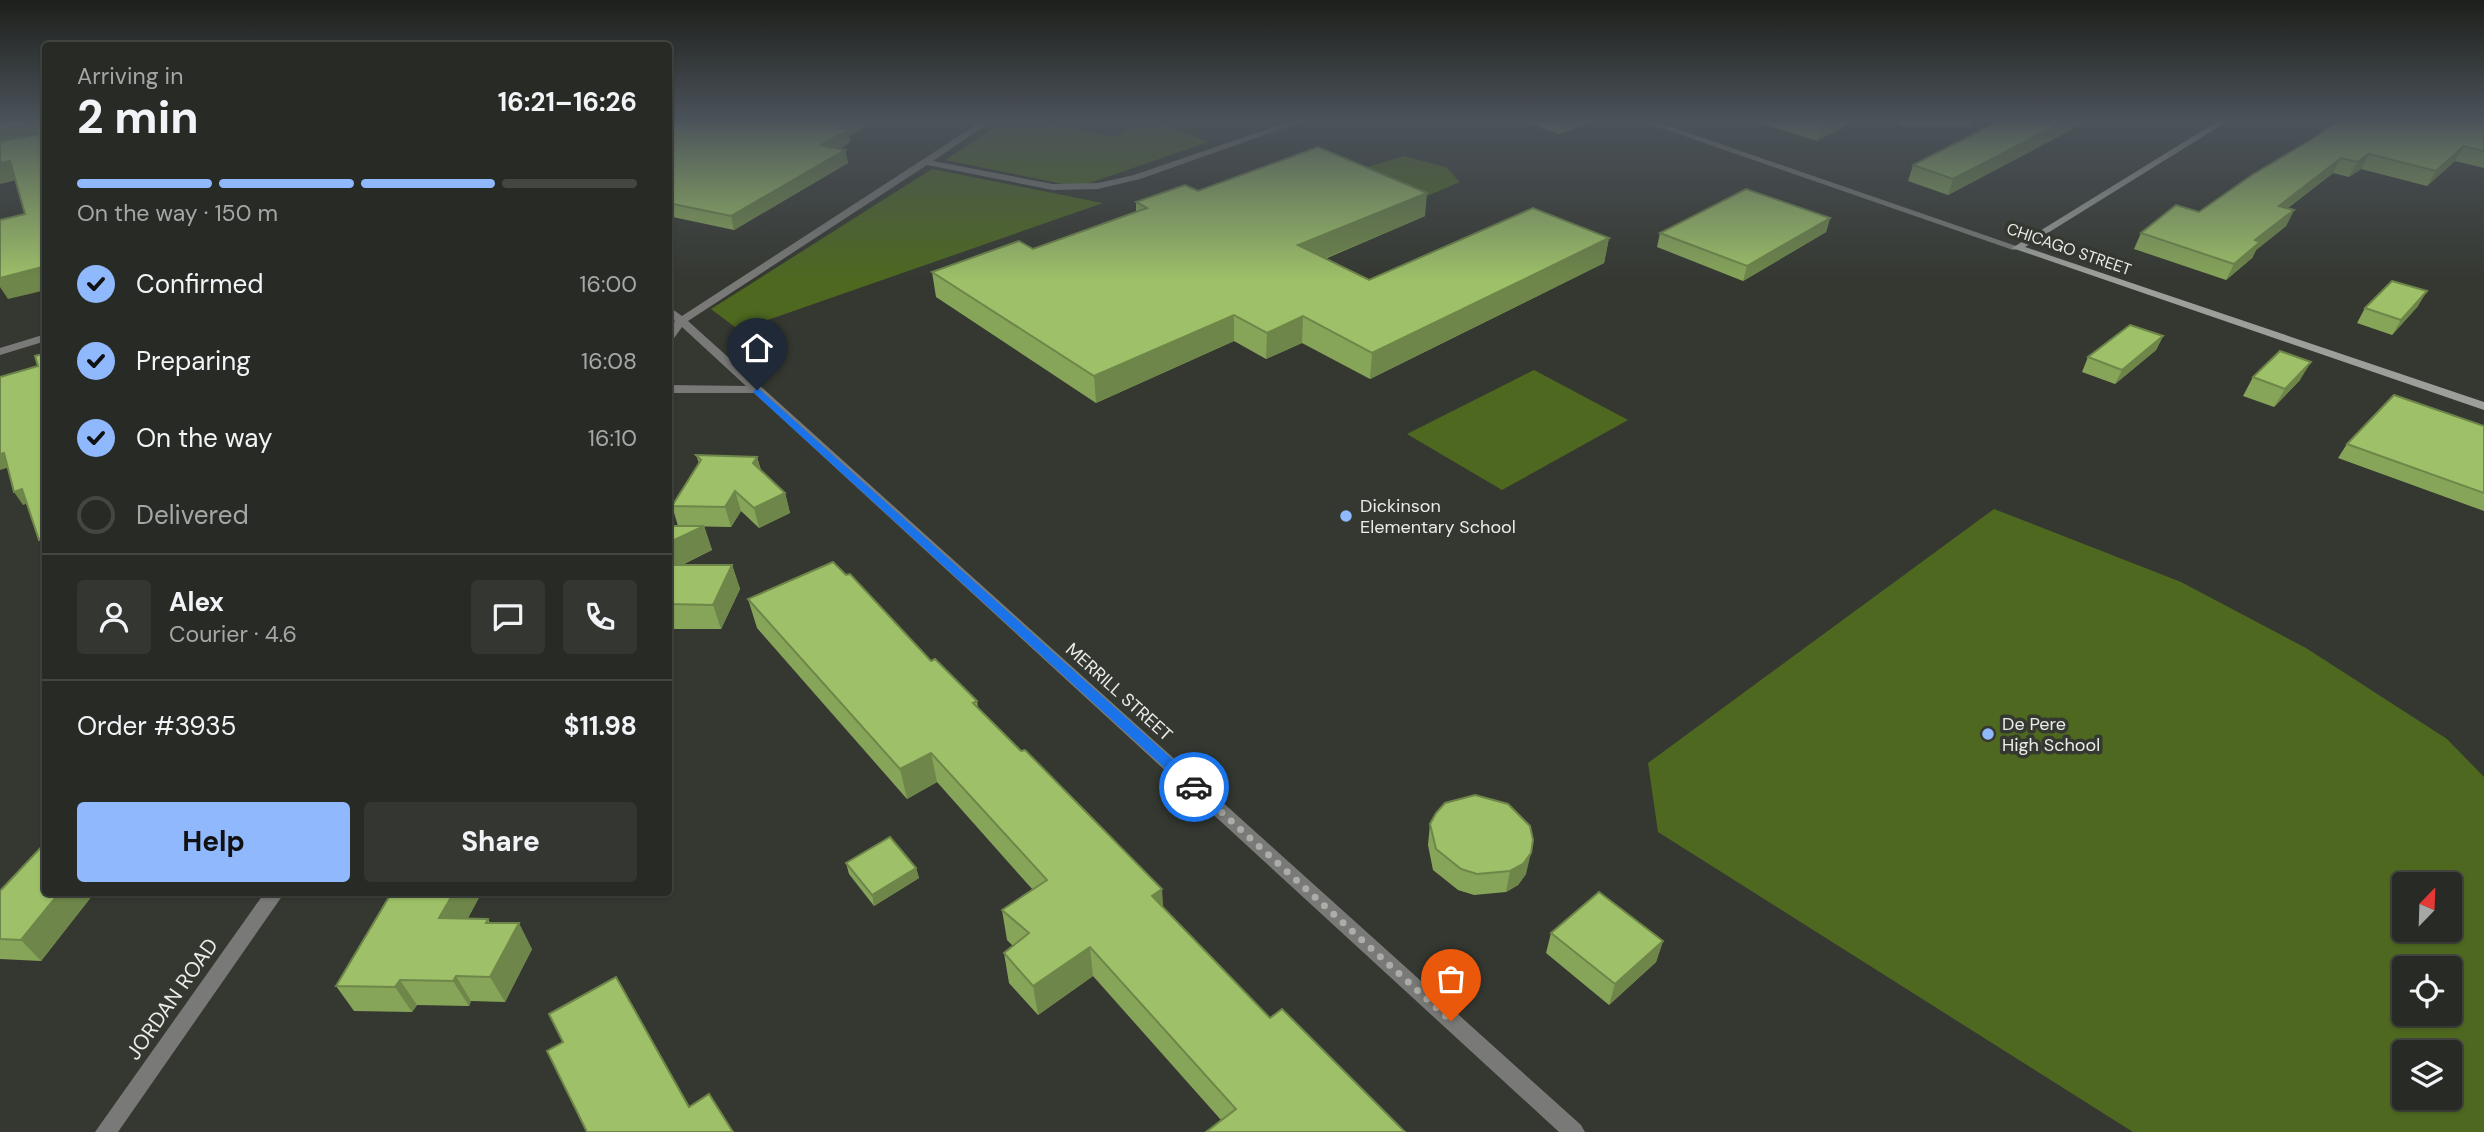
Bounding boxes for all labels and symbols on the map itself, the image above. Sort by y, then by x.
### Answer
street label: CHICAGO STREET [2004,218,2134,280]
pin [727,318,787,390]
place label: Dickinson Elementary School [1360,494,1516,539]
marker: Dickinson Elementary School [1338,508,1354,524]
street label: MERRILL STREET [1060,638,1178,746]
place label: De Pere High School [2002,712,2100,757]
marker: De Pere High School [1980,726,1996,742]
courier [1159,752,1229,822]
north arrow [2392,872,2462,942]
street label: JORDAN ROAD [120,932,224,1066]
pin [1421,949,1481,1021]

